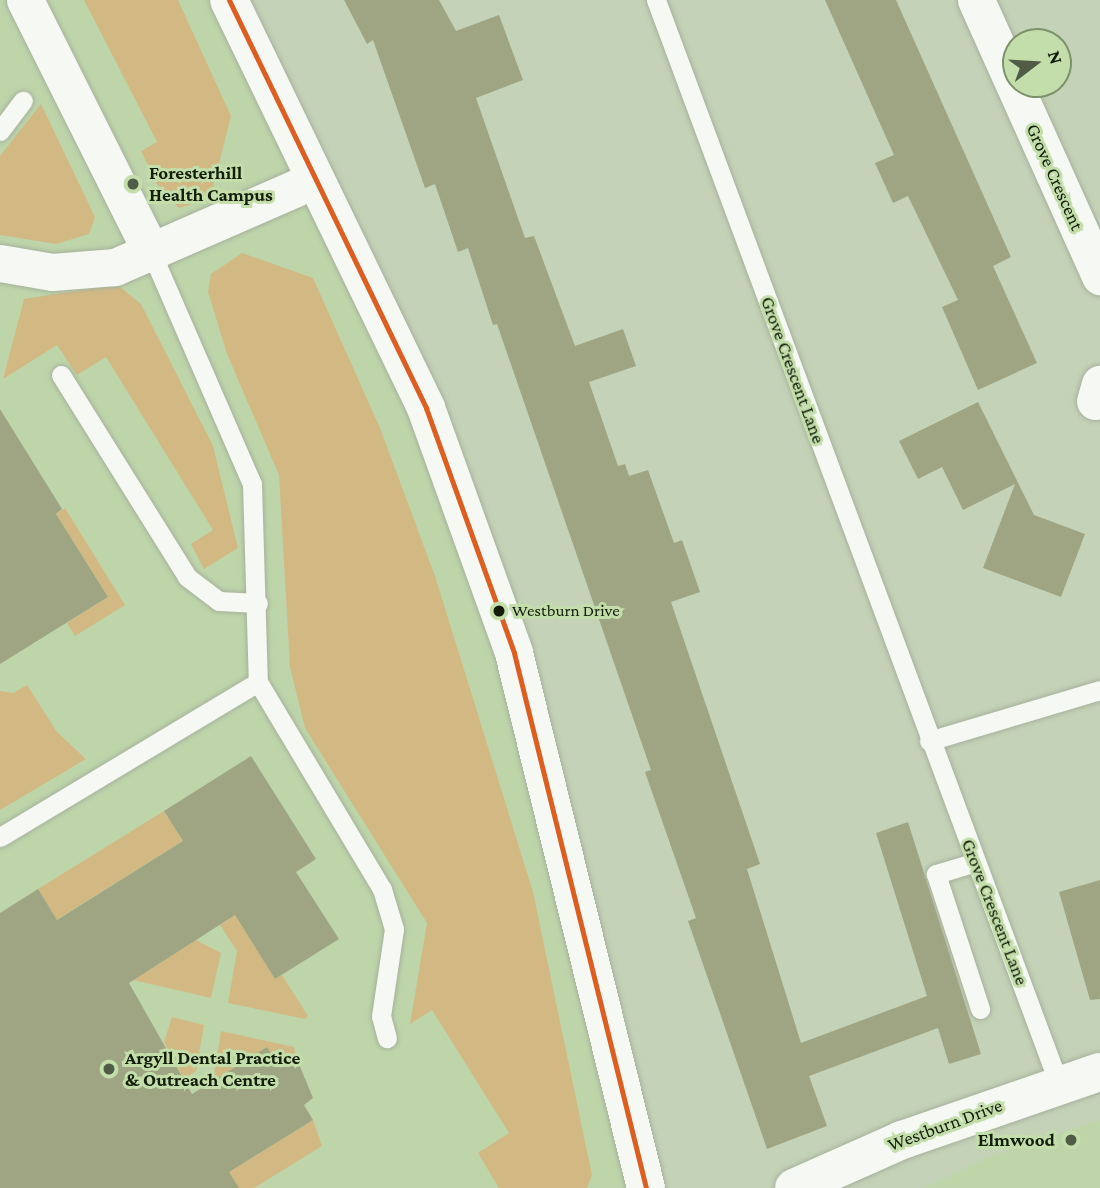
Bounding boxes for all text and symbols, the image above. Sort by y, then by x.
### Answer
north arrow [1002,28,1072,98]
text: N [1044,48,1068,67]
street label: Grove Crescent [1021,120,1089,234]
place label: Foresterhill Health Campus [149,162,273,206]
marker: Foresterhill Health Campus [123,174,143,194]
street label: Grove Crescent Lane [756,293,830,447]
place label: Westburn Drive [512,601,620,621]
marker: Westburn Drive [492,604,506,618]
street label: Grove Crescent Lane [957,836,1033,988]
place label: Argyll Dental Practice & Outreach Centre [125,1047,300,1091]
marker: Argyll Dental Practice & Outreach Centre [99,1059,119,1079]
street label: Westburn Drive [885,1094,1005,1156]
place label: Elmwood [978,1129,1055,1151]
marker: Elmwood [1061,1130,1081,1150]

